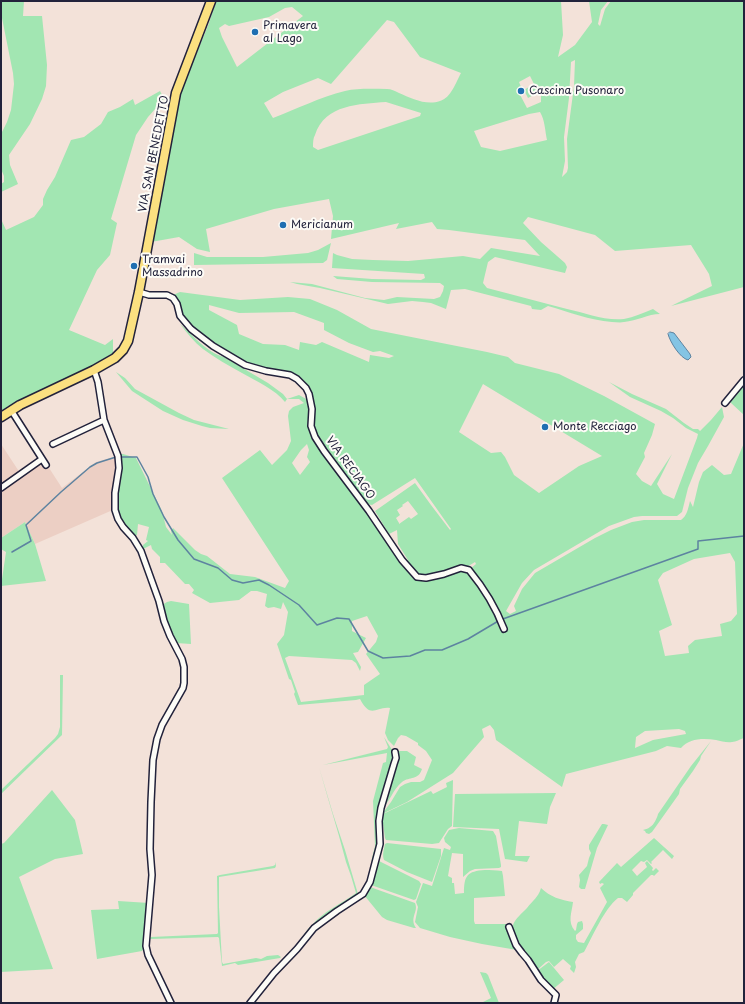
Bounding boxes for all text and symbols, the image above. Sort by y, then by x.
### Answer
place label: Primavera al Lago [263,19,317,45]
marker: Primavera al Lago [250,27,260,37]
place label: Cascina Pusonaro [529,84,624,98]
marker: Cascina Pusonaro [516,86,526,96]
street label: VIA SAN BENEDETTO [136,95,172,213]
place label: Mericianum [291,218,353,232]
marker: Mericianum [278,220,288,230]
place label: Tramvai Massadrino [142,253,203,279]
marker: Tramvai Massadrino [129,261,139,271]
place label: Monte Recciago [553,420,637,434]
marker: Monte Recciago [540,422,550,432]
street label: VIA RECIAGO [323,434,377,502]

